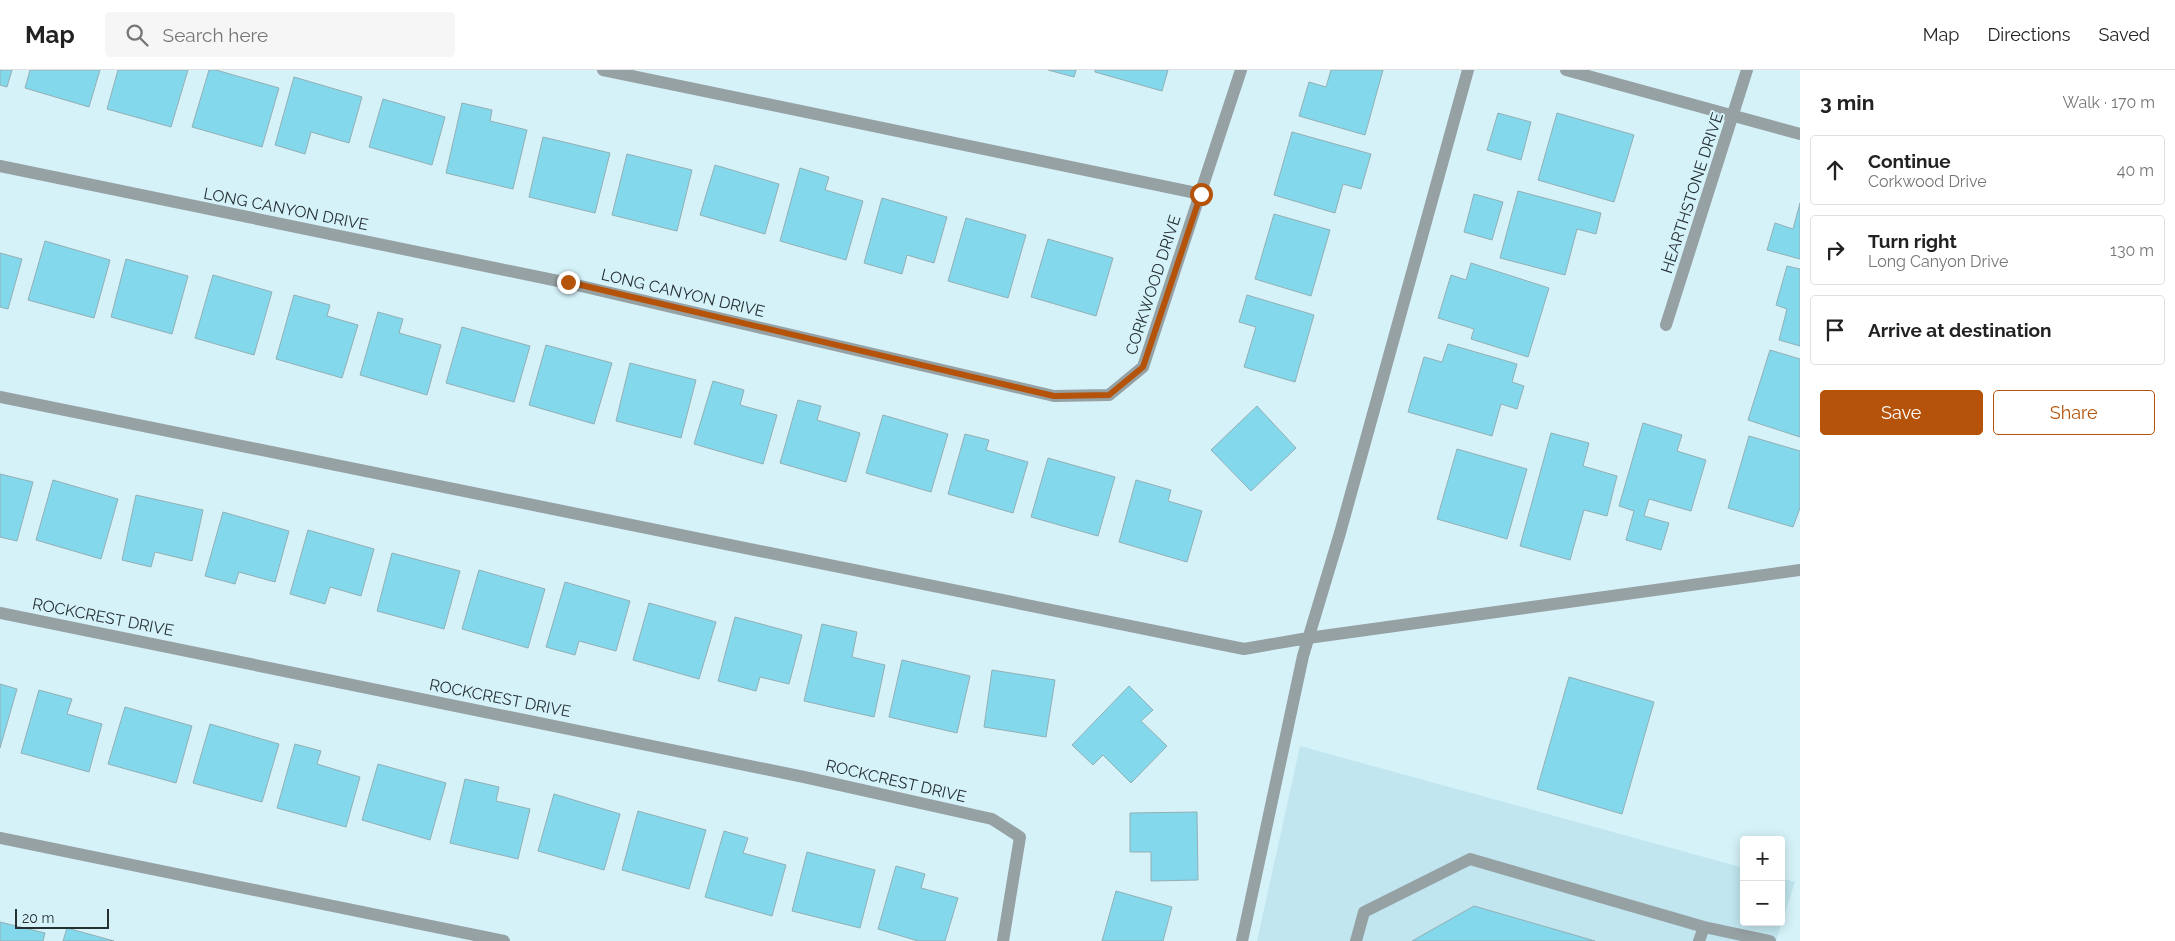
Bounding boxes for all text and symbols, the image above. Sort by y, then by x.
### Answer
search box [105,12,455,57]
text: Map [25,20,75,49]
icon: search [123,21,151,49]
text: Search here [163,24,268,46]
text: Map [1923,24,1959,45]
text: Directions [1987,24,2071,45]
text: Saved [2099,24,2150,45]
text: 3 min [1820,90,1874,115]
text: Walk · 170 m [2063,93,2155,112]
street label: HEARTHSTONE DRIVE [1657,110,1727,276]
text: Continue [1868,150,1951,172]
icon: ahead [1821,156,1849,184]
text: 40 m [2117,161,2154,180]
text: Corkwood Drive [1868,172,1987,191]
route start [1190,183,1213,206]
street label: LONG CANYON DRIVE [202,184,370,234]
street label: CORKWOOD DRIVE [1121,212,1185,357]
text: Turn right [1868,230,1957,252]
icon: right [1821,236,1849,264]
text: 130 m [2110,241,2154,260]
text: Long Canyon Drive [1868,252,2008,271]
street label: LONG CANYON DRIVE [599,265,767,321]
route end [557,271,580,294]
icon: arrive [1821,316,1849,344]
text: Arrive at destination [1868,319,2052,341]
button: Save [1820,390,1983,435]
button: Share [1993,390,2155,435]
street label: ROCKCREST DRIVE [31,594,176,640]
street label: ROCKCREST DRIVE [428,675,573,721]
street label: ROCKCREST DRIVE [824,756,968,806]
map controls [1740,836,1785,926]
button: + [1740,836,1785,881]
button: − [1740,881,1785,926]
scale bar [15,906,109,929]
text: 20 m [22,910,54,926]

